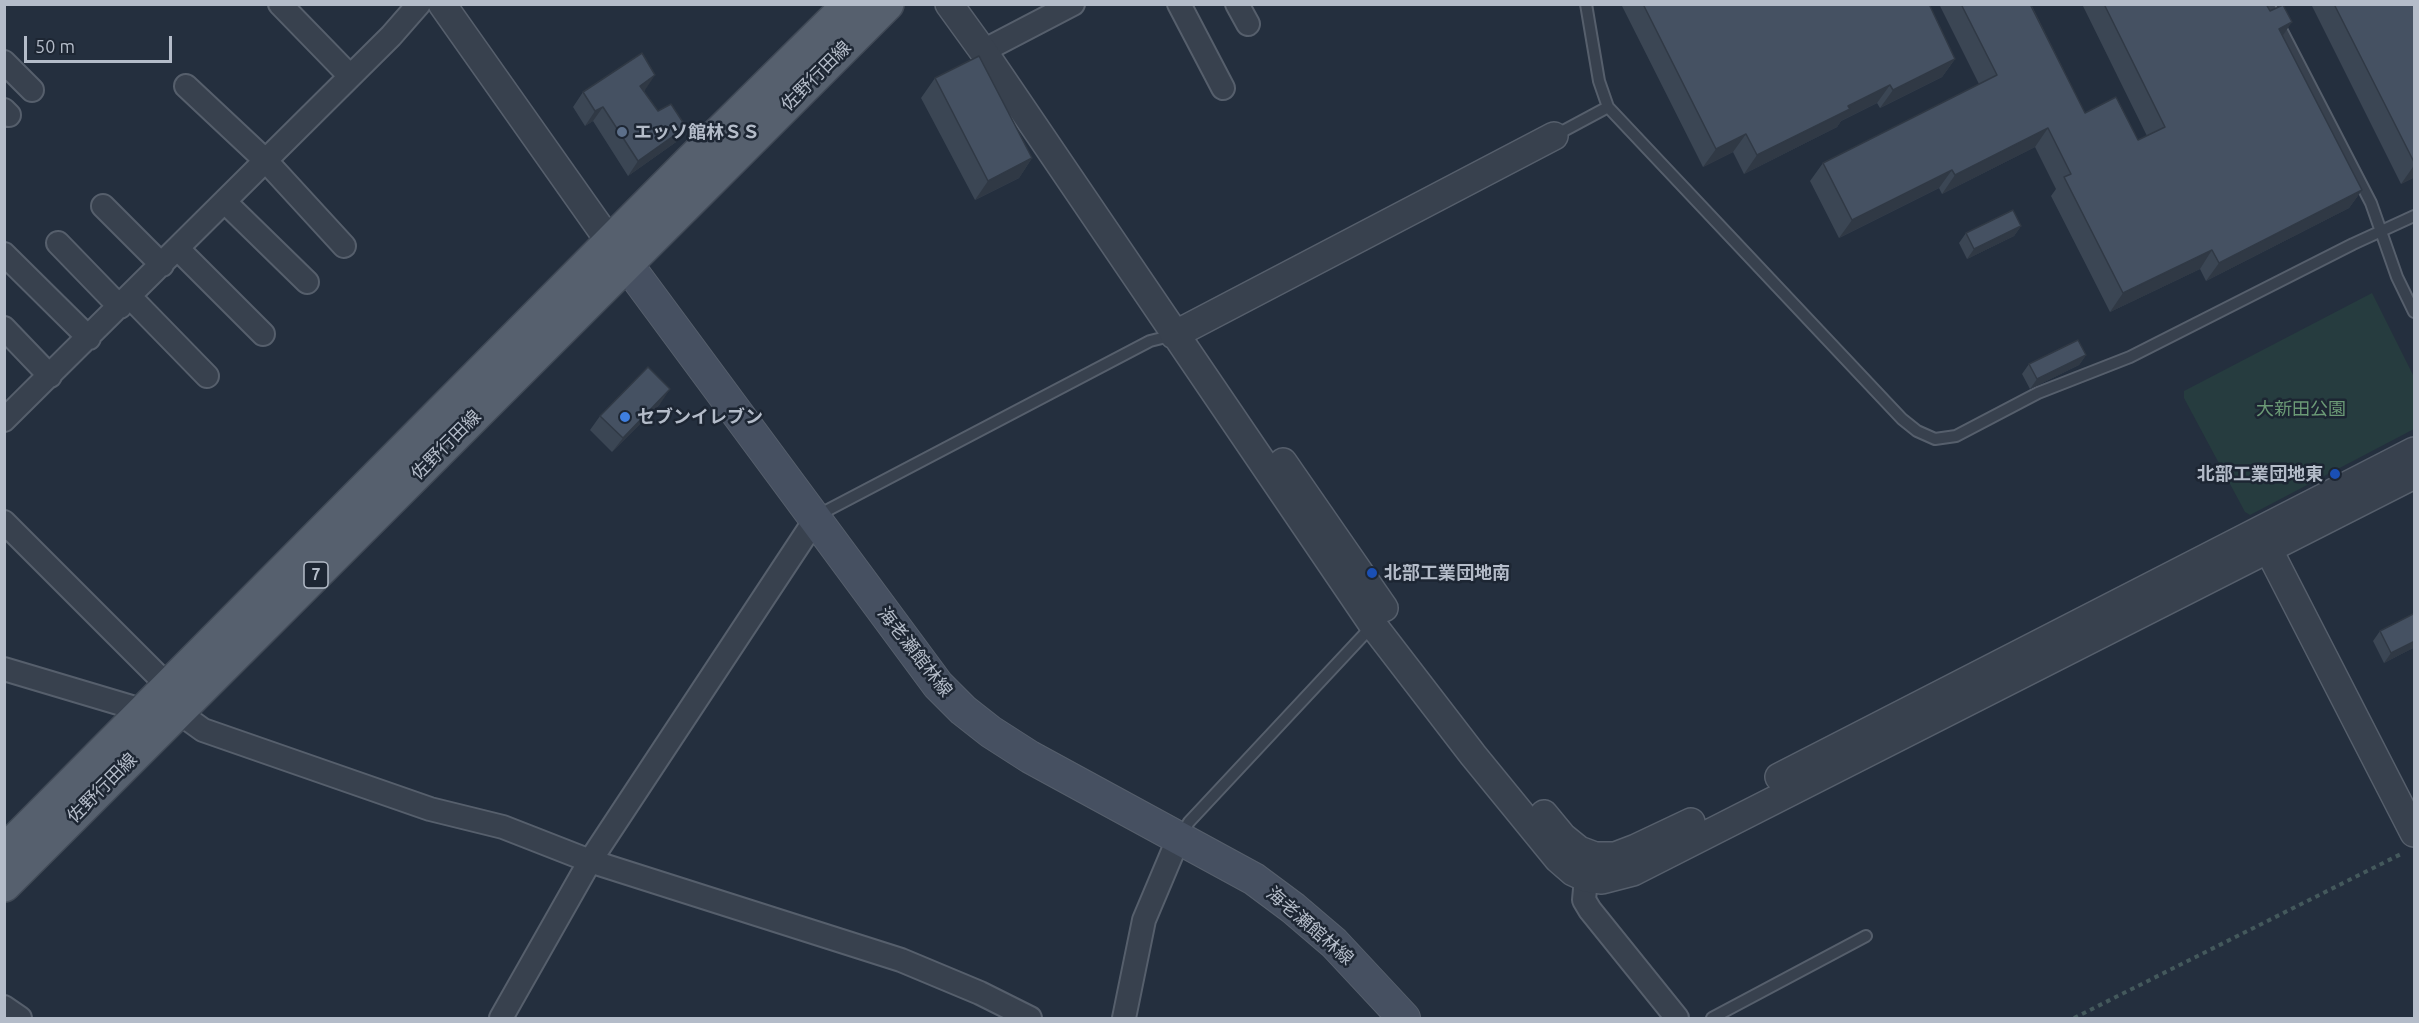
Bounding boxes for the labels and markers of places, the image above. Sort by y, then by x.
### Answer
place label: エッソ館林ＳＳ [634,121,760,143]
marker: エッソ館林ＳＳ [615,125,629,139]
place label: セブンイレブン [637,406,763,428]
marker: セブンイレブン [618,410,632,424]
place label: 北部工業団地東 [2197,463,2323,485]
marker: 北部工業団地東 [2328,467,2342,481]
place label: 北部工業団地南 [1384,562,1510,584]
marker: 北部工業団地南 [1365,566,1379,580]

